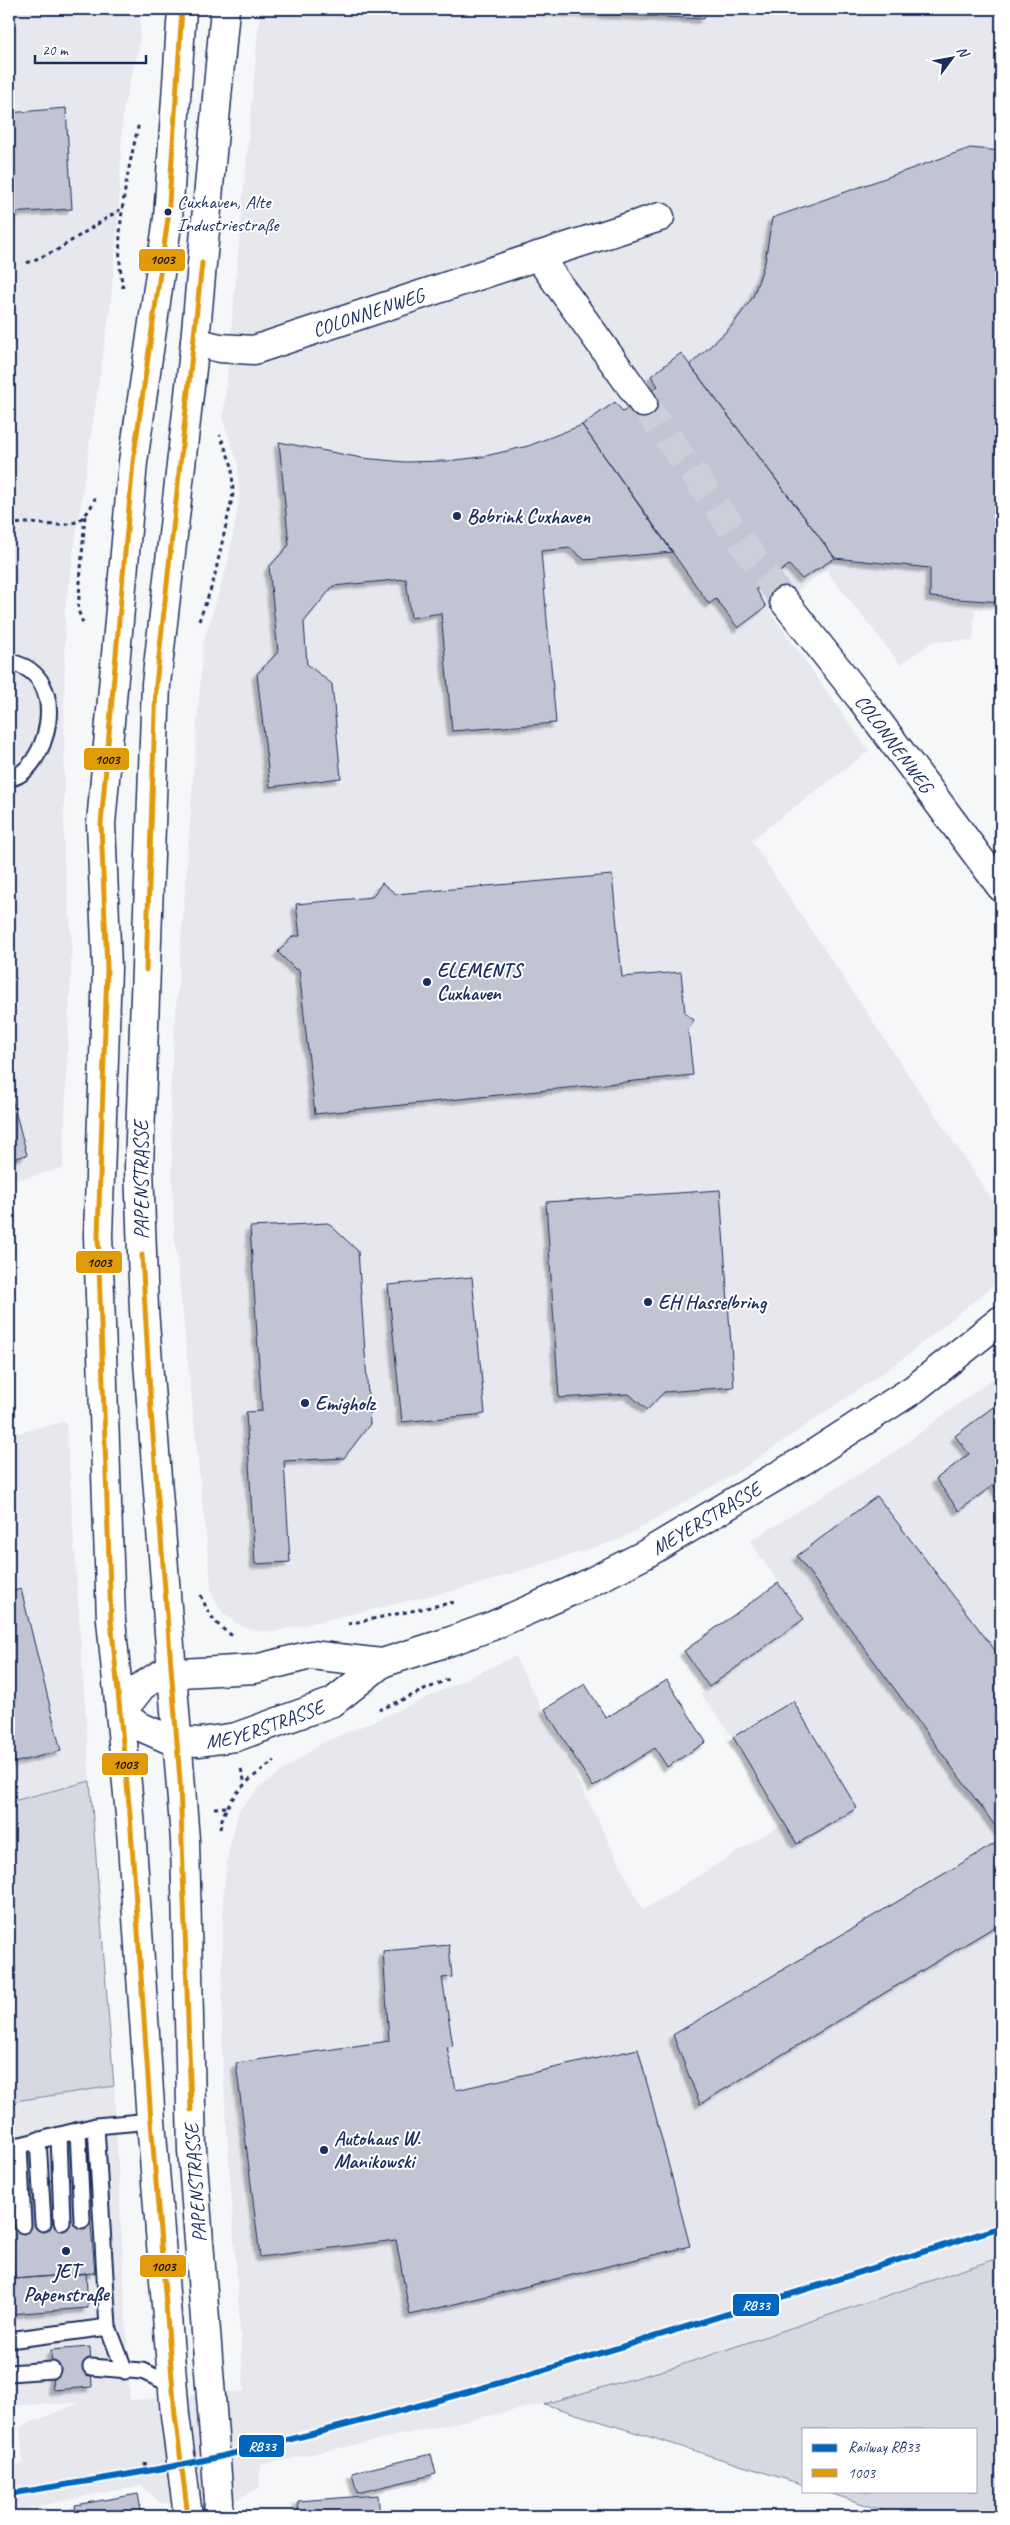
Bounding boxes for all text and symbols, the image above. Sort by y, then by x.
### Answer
scale bar [35,32,146,64]
north arrow [928,32,978,82]
text: 20 m [42,41,69,60]
text: N [953,43,973,62]
place label: Cuxhaven, Alte Industriestraße [177,190,280,237]
marker: Cuxhaven, Alte Industriestraße [163,207,173,217]
line badge: 1003 [138,248,186,272]
text: 1003 [149,251,176,268]
street label: COLONNENWEG [309,282,429,343]
place label: Bobrink Cuxhaven [467,504,591,529]
marker: Bobrink Cuxhaven [451,510,463,522]
street label: COLONNENWEG [849,690,940,799]
line badge: 1003 [83,747,130,771]
text: 1003 [94,751,121,768]
place label: ELEMENTS Cuxhaven [437,958,525,1006]
marker: ELEMENTS Cuxhaven [421,976,433,988]
street label: PAPENSTRASSE [129,1118,154,1239]
line badge: 1003 [75,1250,123,1274]
text: 1003 [86,1254,113,1271]
place label: EH Hasselbring [658,1290,768,1315]
marker: EH Hasselbring [642,1296,654,1308]
place label: Emigholz [315,1391,377,1416]
marker: Emigholz [299,1397,311,1409]
street label: MEYERSTRASSE [647,1475,768,1561]
street label: MEYERSTRASSE [204,1694,329,1754]
line badge: 1003 [101,1752,149,1776]
text: 1003 [112,1756,139,1773]
street label: PAPENSTRASSE [179,2121,212,2243]
place label: Autohaus W. Manikowski [334,2126,422,2174]
marker: Autohaus W. Manikowski [318,2144,330,2156]
marker: JET Papenstraße [60,2245,72,2257]
line badge: 1003 [139,2254,187,2278]
text: 1003 [150,2258,177,2275]
place label: JET Papenstraße [24,2259,111,2307]
line badge: RB33 [732,2293,780,2317]
text: RB33 [742,2297,771,2314]
legend [802,2428,978,2492]
line badge: RB33 [238,2434,285,2458]
text: RB33 [248,2438,277,2455]
text: Railway RB33 [848,2438,921,2457]
text: 1003 [848,2464,876,2483]

